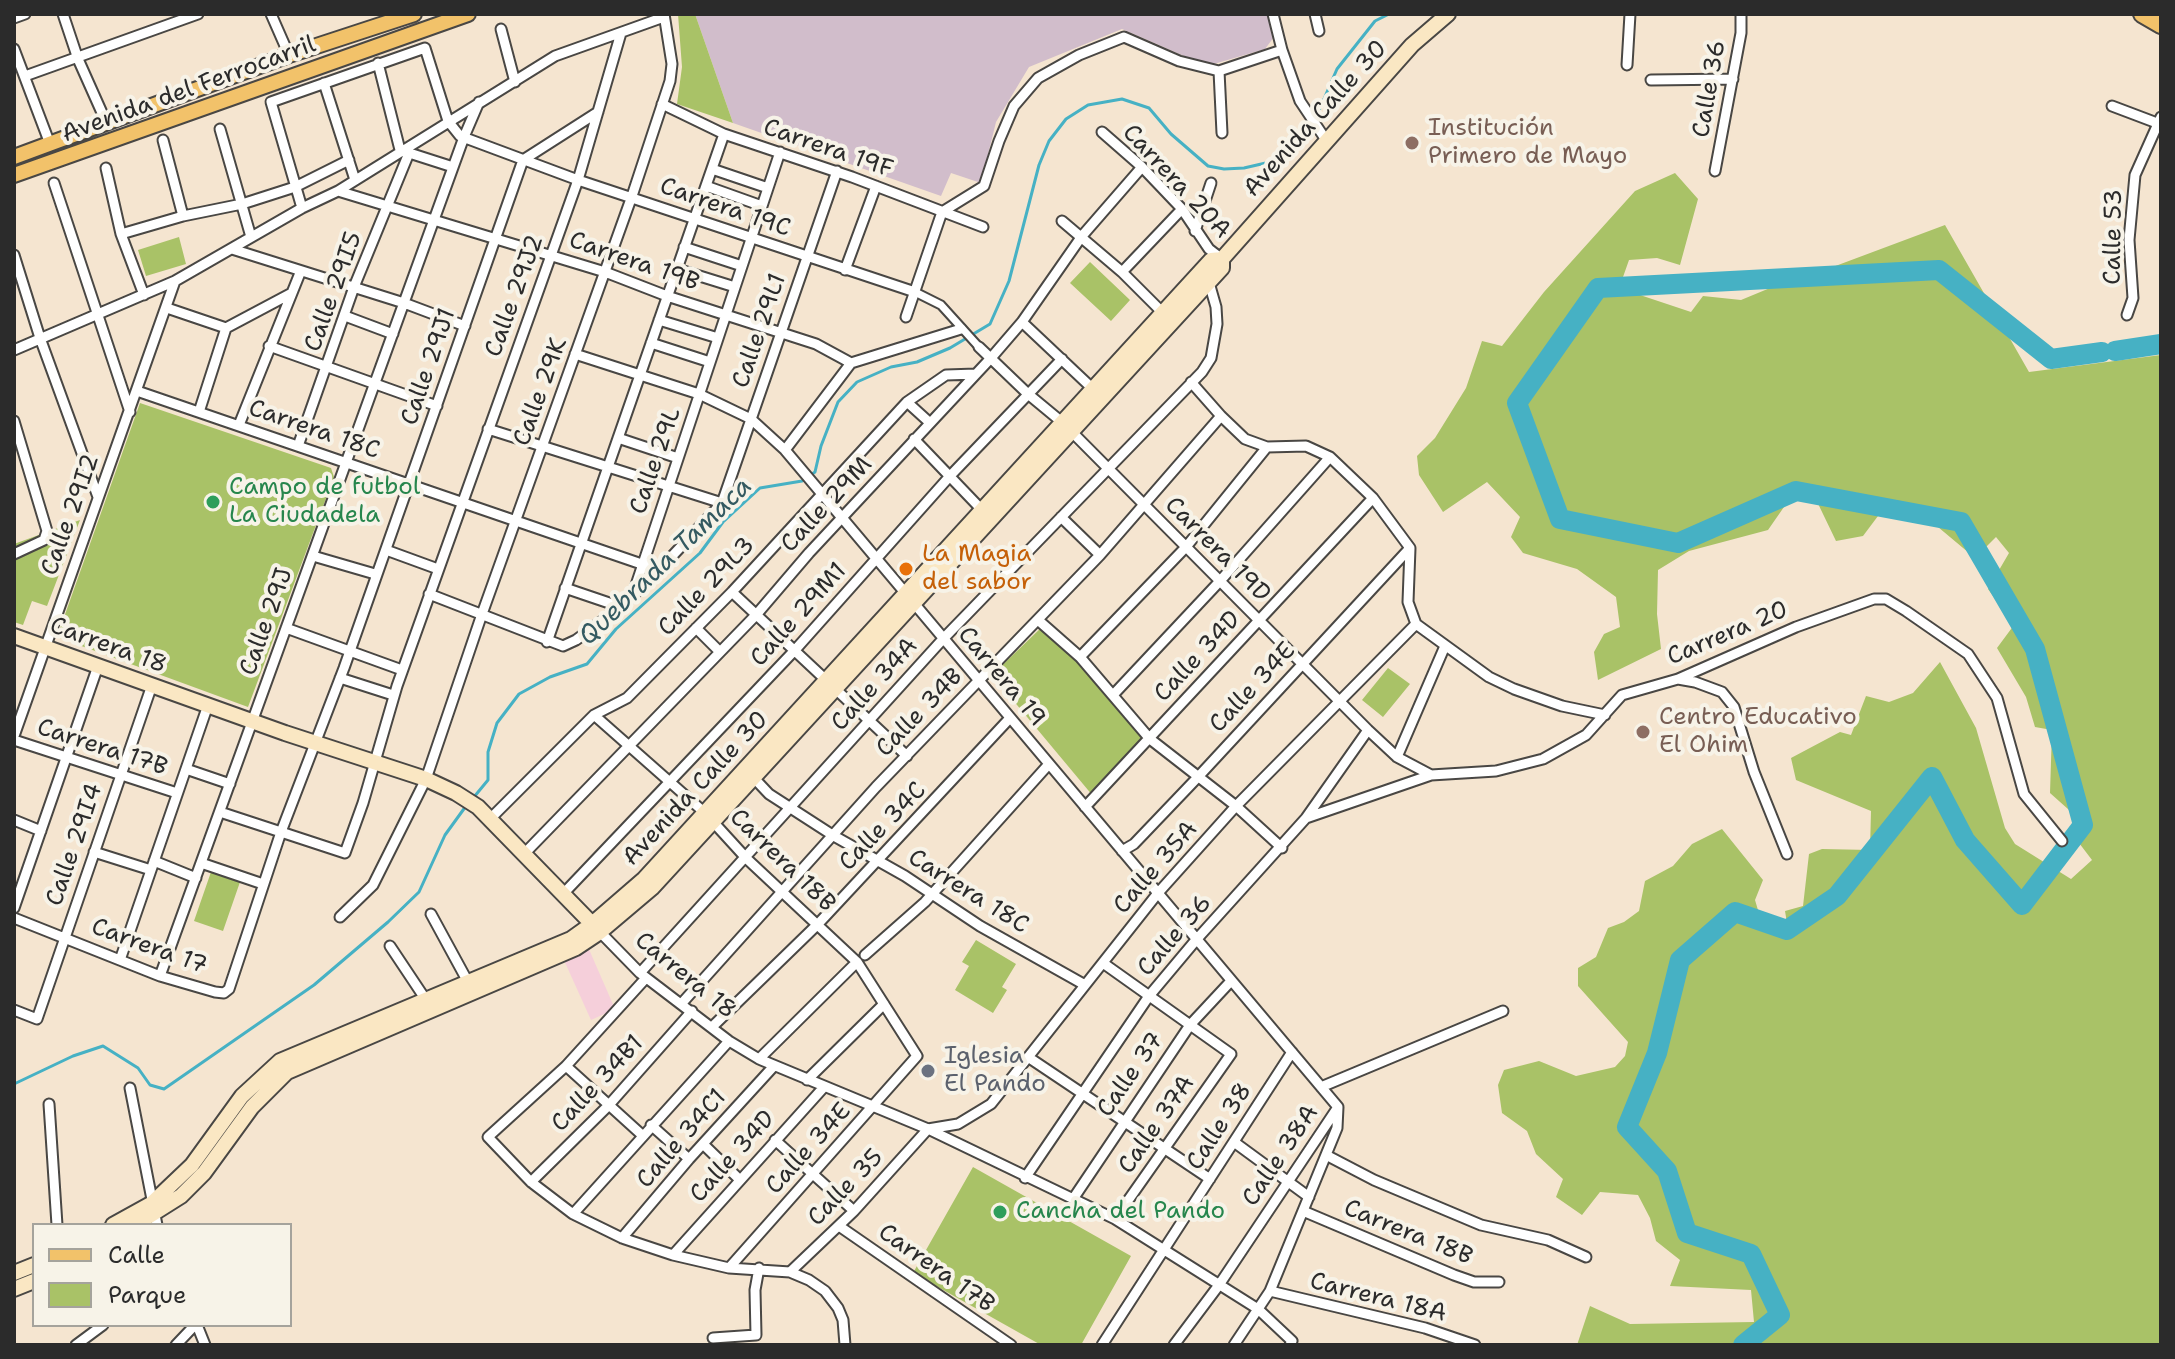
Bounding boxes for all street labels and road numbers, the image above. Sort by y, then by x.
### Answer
street label: Avenida del Ferrocarril [58,31,320,149]
street label: Avenida Calle 30 [1238,35,1394,203]
street label: Calle 36 [1687,38,1733,140]
street label: Carrera 19F [759,113,897,185]
street label: Carrera 20A [1116,119,1236,245]
street label: Carrera 19C [656,172,794,244]
street label: Calle 53 [2099,189,2129,285]
street label: Carrera 19B [565,226,703,298]
street label: Calle 29I5 [299,228,369,356]
street label: Calle 29J2 [480,231,550,361]
street label: Calle 29L1 [727,270,793,392]
street label: Calle 29J1 [396,305,462,429]
street label: Calle 29K [508,334,574,450]
street label: Carrera 18C [245,394,383,466]
street label: Calle 29L [624,404,688,518]
street label: Calle 29I2 [36,450,106,580]
street label: Calle 29M [775,451,879,559]
street label: Carrera 19D [1158,491,1276,609]
street label: Calle 29L3 [653,531,761,643]
street label: Calle 29M1 [745,557,853,673]
street label: Calle 29J [234,565,300,679]
street label: Carrera 20 [1663,596,1793,672]
street label: Calle 34D [1149,606,1247,708]
street label: Carrera 18 [46,612,170,680]
street label: Carrera 19 [951,621,1051,733]
street label: Calle 34A [826,633,924,737]
street label: Calle 34E [1204,637,1302,739]
street label: Calle 34B [871,663,969,763]
street label: Avenida Calle 30 [617,706,775,872]
street label: Carrera 17B [33,713,171,783]
street label: Calle 34C [834,776,932,878]
street label: Calle 29I4 [41,780,109,910]
street label: Carrera 18B [723,803,841,919]
street label: Calle 35A [1108,816,1204,920]
street label: Carrera 18C [902,844,1034,940]
street label: Calle 36 [1132,889,1218,983]
street label: Carrera 17 [87,913,211,981]
street label: Carrera 18 [629,926,741,1026]
street label: Calle 37 [1091,1027,1171,1123]
street label: Calle 34B1 [546,1030,650,1138]
street label: Calle 37A [1113,1070,1201,1180]
street label: Calle 38 [1181,1078,1259,1176]
street label: Calle 34C1 [631,1084,733,1194]
street label: Calle 34E [761,1097,857,1201]
street label: Calle 38A [1237,1100,1325,1212]
street label: Calle 34D [684,1105,782,1209]
street label: Calle 35 [802,1143,890,1233]
street label: Carrera 18B [1339,1194,1477,1272]
street label: Carrera 17B [872,1218,1000,1320]
street label: Carrera 18A [1307,1267,1449,1329]

